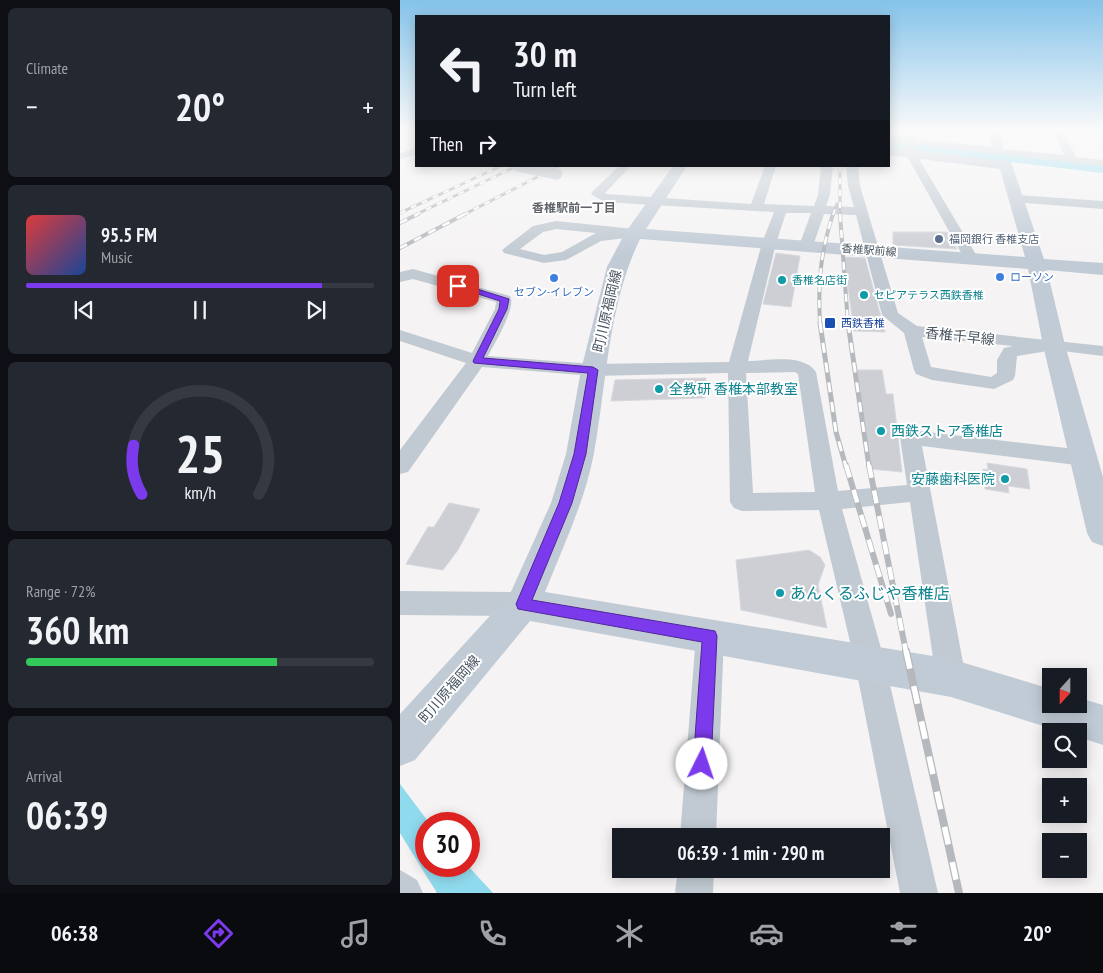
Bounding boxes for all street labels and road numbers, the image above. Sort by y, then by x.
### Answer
street label: 香椎駅前線 [841,241,897,259]
street label: 町川原福岡線 [589,268,625,354]
street label: 香椎千早線 [924,323,996,349]
street label: 町川原福岡線 [415,651,483,727]

